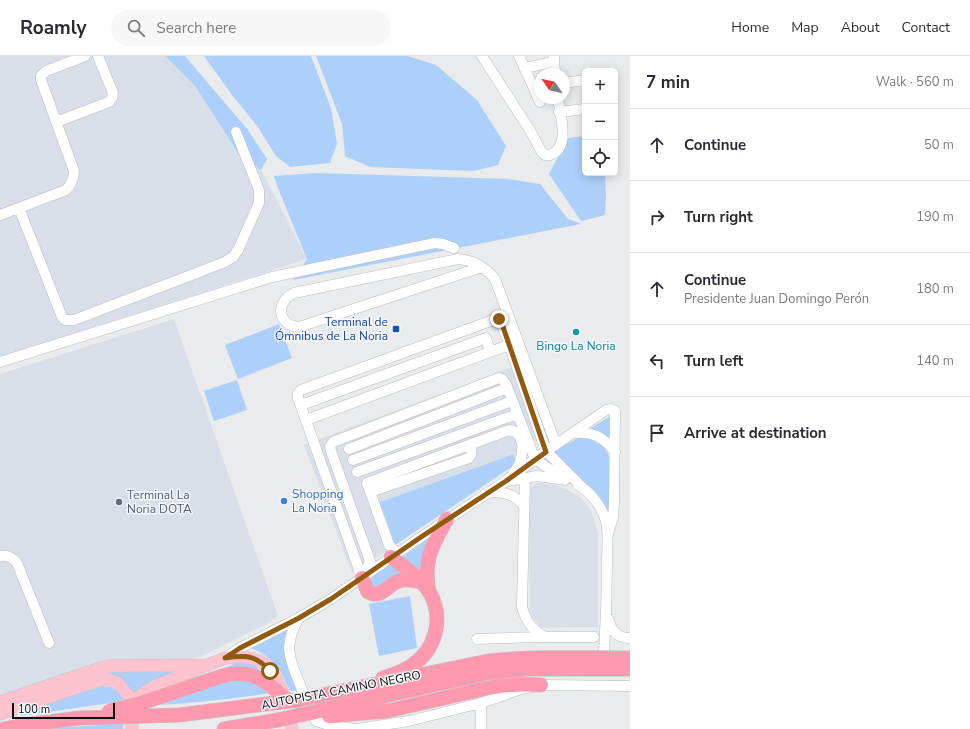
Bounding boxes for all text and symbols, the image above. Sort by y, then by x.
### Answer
search box [111,10,391,46]
text: Roamly [20,15,87,41]
icon: search [125,17,147,39]
text: Search here [157,18,236,38]
text: Home [731,18,769,37]
text: Map [791,18,819,37]
text: About [841,18,880,37]
text: Contact [902,18,950,37]
north arrow [534,68,570,104]
map controls [582,68,618,176]
button: + [582,68,618,104]
text: 7 min [646,71,690,94]
text: Walk · 560 m [876,73,954,91]
button: − [582,104,618,140]
icon: ahead [646,134,668,156]
text: Continue [684,135,746,155]
text: 50 m [924,136,954,154]
button: locate [582,140,618,176]
icon: right [646,206,668,228]
text: Turn right [684,207,753,227]
text: 190 m [916,208,954,226]
text: Continue [684,270,746,290]
icon: ahead [646,278,668,300]
text: 180 m [916,280,954,298]
text: Presidente Juan Domingo Perón [684,290,869,308]
route end [490,310,508,328]
place label: Terminal de Ómnibus de La Noria [275,314,388,344]
marker: Terminal de Ómnibus de La Noria [391,324,401,334]
marker: Bingo La Noria [571,327,581,337]
place label: Bingo La Noria [536,338,616,354]
icon: left [646,350,668,372]
text: Turn left [684,351,743,371]
text: 140 m [916,352,954,370]
icon: arrive [646,422,668,444]
text: Arrive at destination [684,423,827,443]
place label: Shopping La Noria [292,486,344,516]
place label: Terminal La Noria DOTA [127,487,192,517]
marker: Shopping La Noria [279,496,289,506]
marker: Terminal La Noria DOTA [114,497,124,507]
route start [261,662,279,680]
street label: AUTOPISTA CAMINO NEGRO [260,667,422,713]
scale bar [12,701,115,720]
text: 100 m [18,702,50,717]

